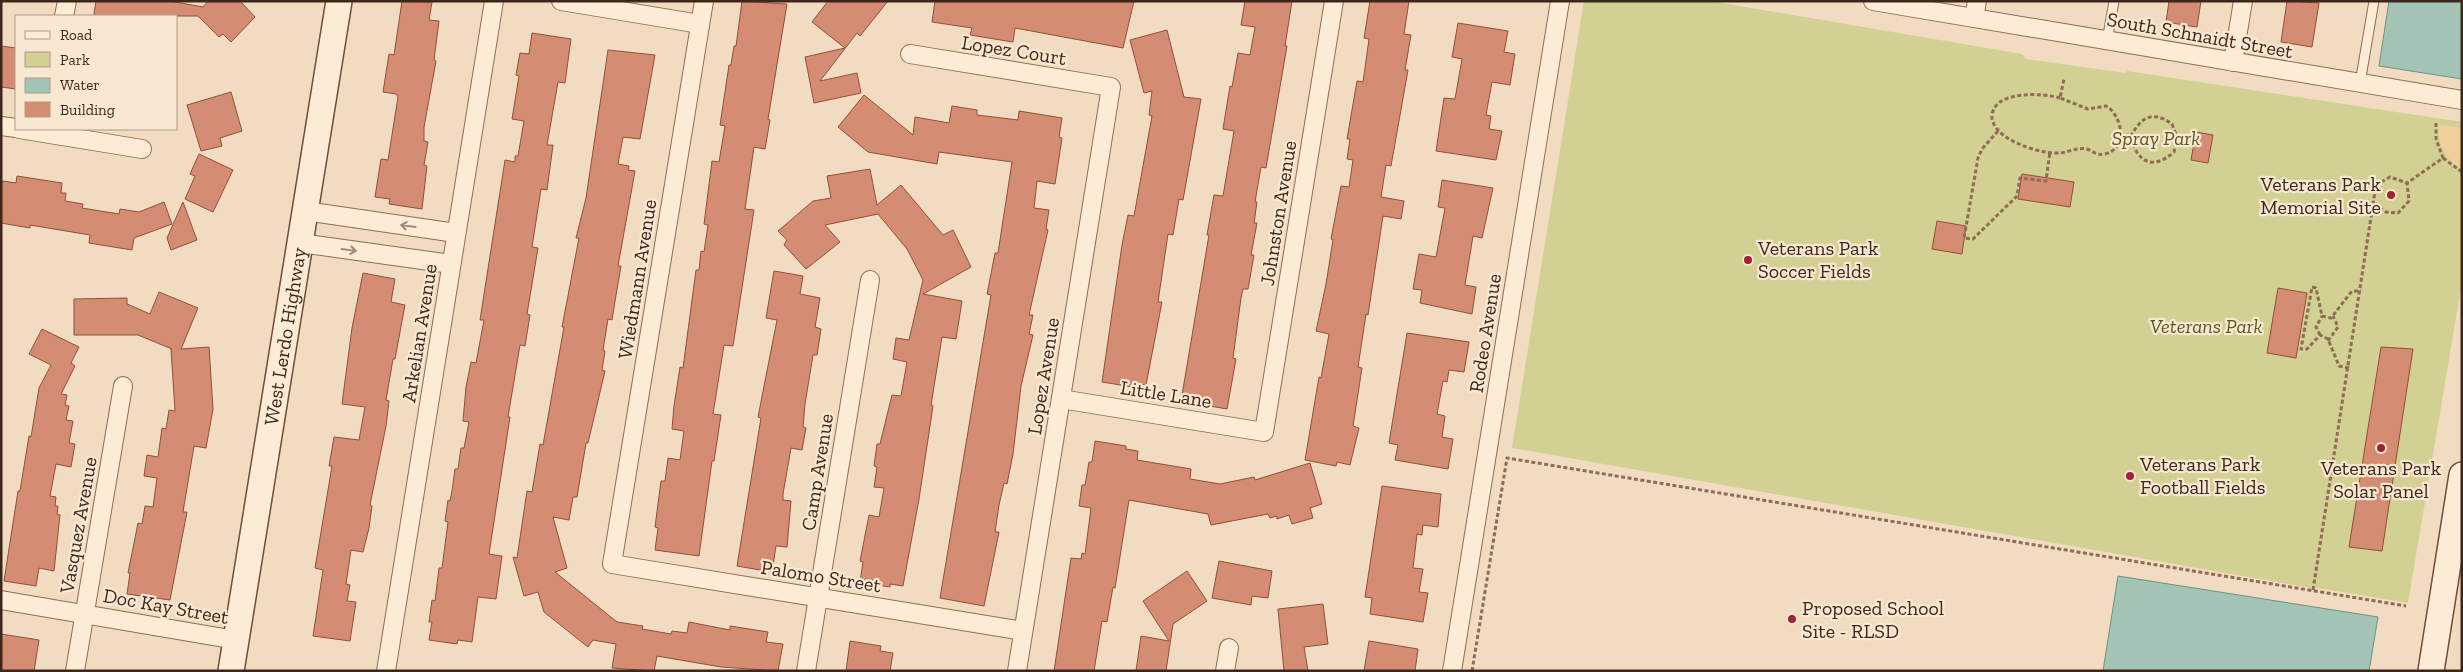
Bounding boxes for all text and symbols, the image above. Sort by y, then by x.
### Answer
street label: South Schnaidt Street [2105,7,2296,63]
legend [15,15,178,130]
text: Road [60,26,93,44]
street label: Lopez Court [960,30,1069,70]
text: Park [60,51,90,69]
text: Water [60,76,100,94]
text: Building [60,101,115,119]
park label: Spray Park [2112,126,2200,150]
street label: Johnston Avenue [1255,139,1301,287]
place label: Veterans Park Memorial Site [2260,172,2382,219]
marker: Veterans Park Memorial Site [2385,189,2397,201]
street label: Wiedmann Avenue [613,197,661,361]
one-way arrow [400,221,416,231]
place label: Veterans Park Soccer Fields [1757,236,1879,283]
street label: West Lerdo Highway [259,245,311,427]
one-way arrow [340,245,356,255]
marker: Veterans Park Soccer Fields [1742,254,1754,266]
street label: Arkelian Avenue [396,262,442,404]
street label: Rodeo Avenue [1464,272,1506,394]
park label: Veterans Park [2150,314,2262,338]
street label: Lopez Avenue [1022,316,1064,436]
street label: Little Lane [1119,375,1213,413]
street label: Camp Avenue [796,412,838,532]
marker: Veterans Park Solar Panel [2375,442,2387,454]
place label: Veterans Park Football Fields [2139,452,2265,499]
street label: Vasquez Avenue [54,455,102,596]
place label: Veterans Park Solar Panel [2320,456,2442,503]
marker: Veterans Park Football Fields [2124,470,2136,482]
street label: Palomo Street [759,555,883,597]
street label: Doc Kay Street [101,583,231,629]
place label: Proposed School Site - RLSD [1802,596,1944,643]
marker: Proposed School Site - RLSD [1786,613,1798,625]

